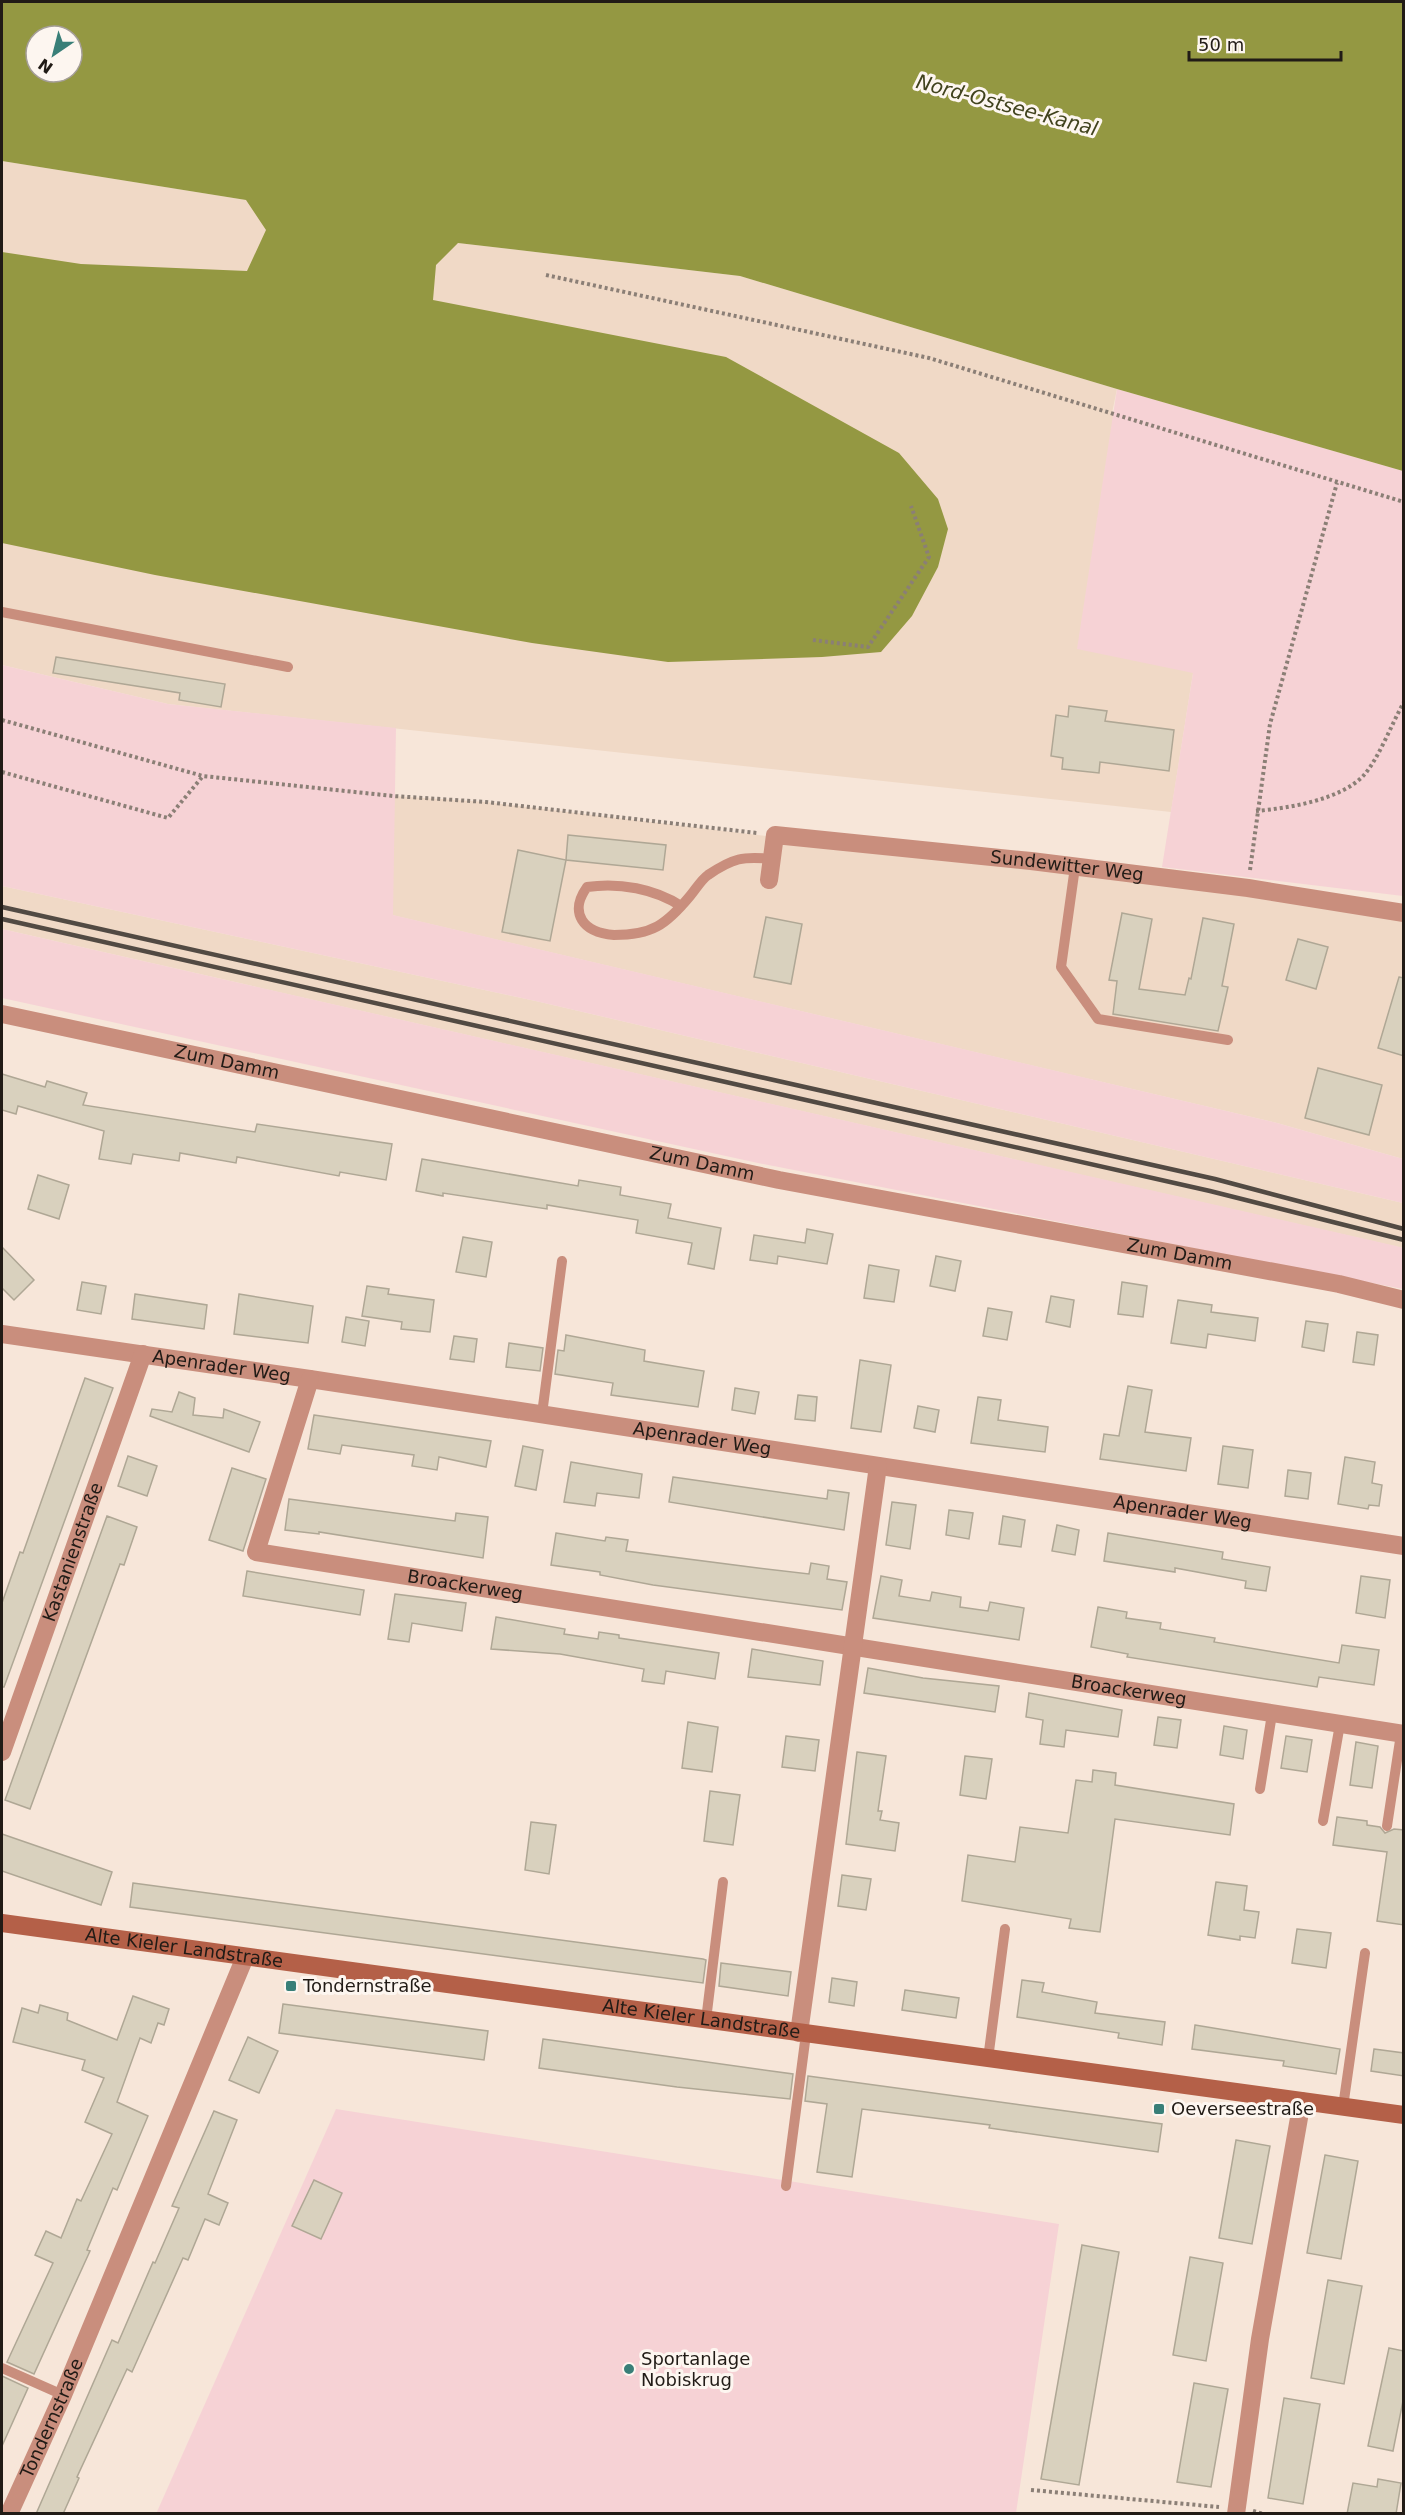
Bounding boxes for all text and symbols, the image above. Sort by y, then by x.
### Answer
north arrow [24,24,84,84]
scale bar [1189,24,1340,62]
text: 50 m [1198,34,1244,55]
text: N [35,54,57,77]
water label: Nord-Ostsee-Kanal [914,69,1101,141]
street label: Sundewitter Weg [989,846,1145,885]
street label: Zum Damm [172,1040,282,1083]
street label: Zum Damm [648,1142,757,1185]
street label: Zum Damm [1125,1234,1234,1274]
street label: Apenrader Weg [151,1345,292,1386]
street label: Apenrader Weg [632,1417,773,1459]
street label: Kastanienstraße [38,1480,107,1624]
street label: Apenrader Weg [1112,1491,1253,1533]
street label: Broackerweg [406,1565,525,1604]
street label: Broackerweg [1070,1670,1188,1709]
street label: Alte Kieler Landstraße [84,1924,285,1971]
place label: Tondernstraße [302,1975,432,1996]
marker: Tondernstraße [284,1979,298,1993]
street label: Alte Kieler Landstraße [601,1994,802,2042]
place label: Oeverseestraße [1171,2098,1314,2119]
marker: Oeverseestraße [1152,2102,1166,2116]
place label: Sportanlage Nobiskrug [641,2348,750,2390]
street label: Tondernstraße [15,2355,87,2482]
marker: Sportanlage Nobiskrug [622,2362,636,2376]

